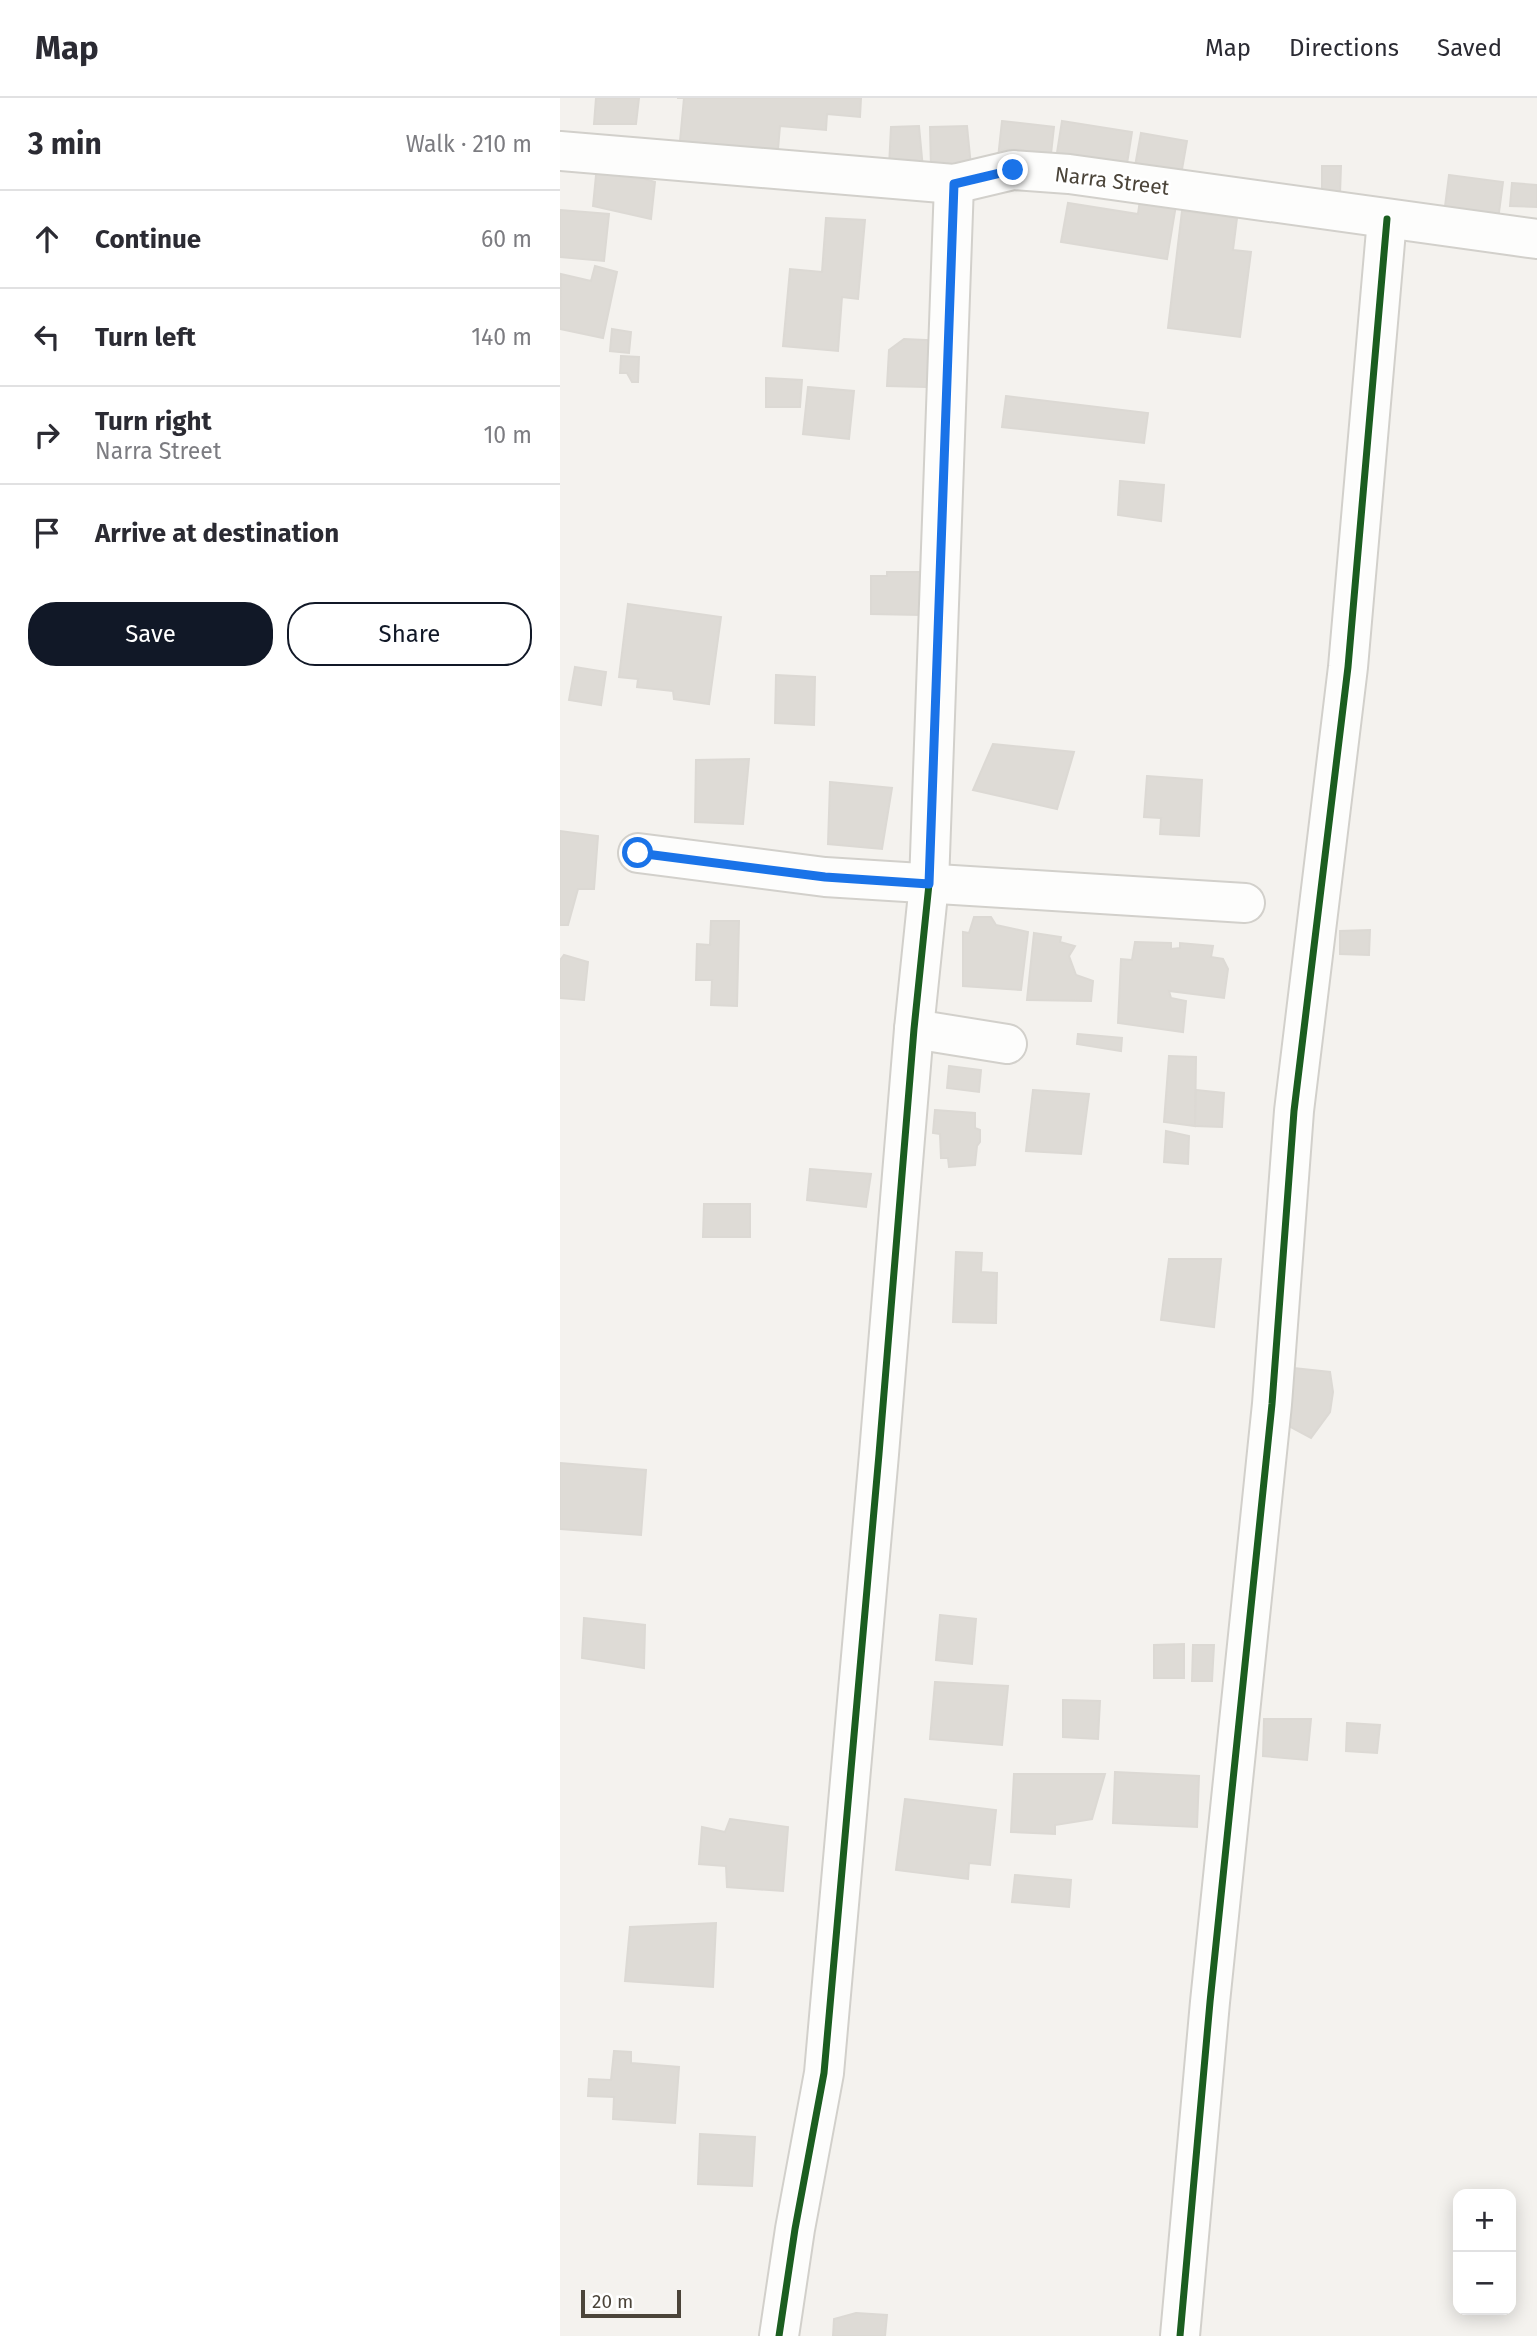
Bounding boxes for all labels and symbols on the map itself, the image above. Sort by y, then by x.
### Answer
route end [997,154,1028,185]
street label: Narra Street [1053,161,1171,201]
route start [622,837,653,868]
scale bar [581,2287,681,2319]

